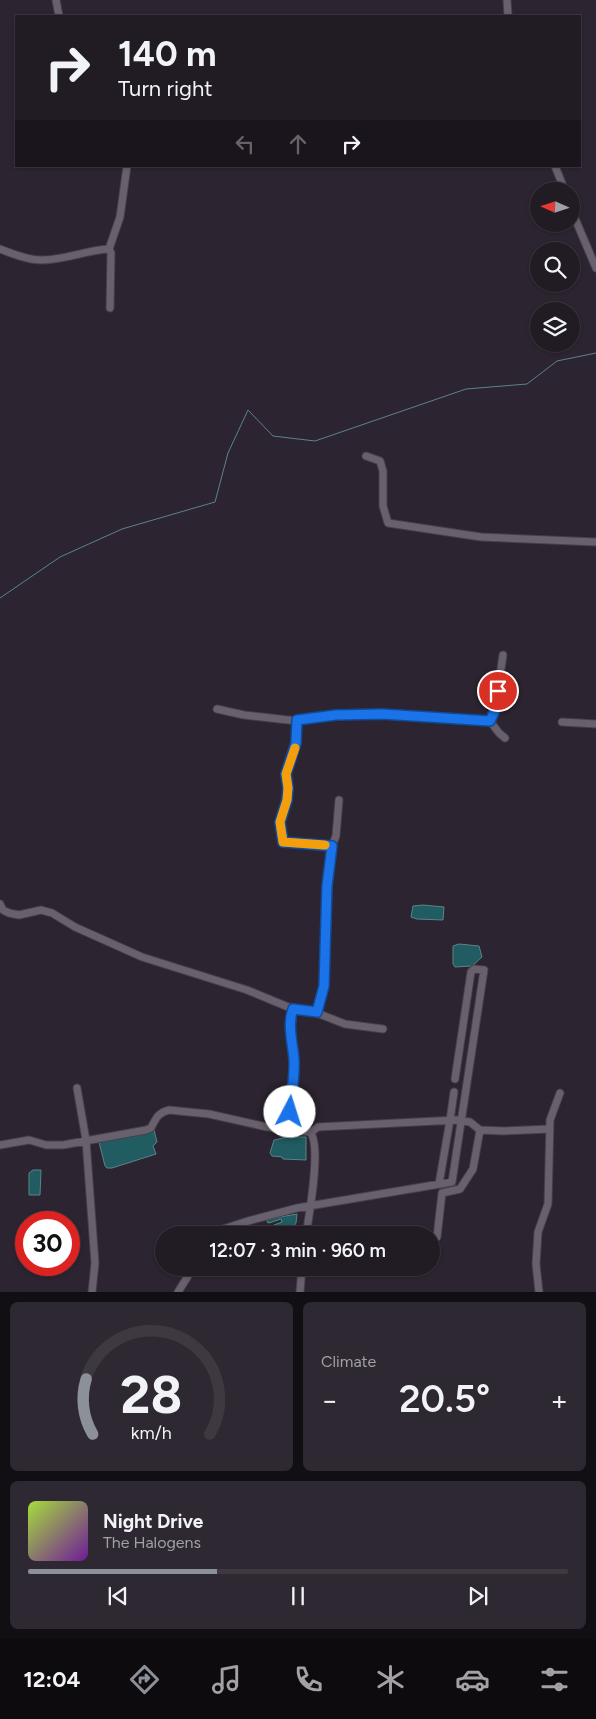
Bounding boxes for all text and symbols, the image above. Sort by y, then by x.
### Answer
text: 140 m [118,33,216,75]
icon: right [35,35,100,100]
text: Turn right [118,75,213,102]
icon: left [231,130,259,158]
icon: ahead [284,130,312,158]
icon: right [337,130,365,158]
north arrow [530,182,580,232]
map controls [530,182,580,352]
button: search [530,242,580,292]
button: layers [530,302,580,352]
pin [477,670,519,712]
icon: arrive [484,677,512,705]
position arrow [263,1085,315,1137]
speed limit sign: 30 [15,1211,80,1276]
text: 12:07 · 3 min · 960 m [209,1239,386,1262]
text: Climate [321,1352,376,1371]
text: 28 [121,1364,182,1426]
text: 20.5° [399,1376,490,1422]
text: − [321,1383,338,1417]
text: + [551,1383,568,1417]
text: km/h [131,1422,172,1443]
text: Night Drive [103,1510,203,1533]
text: The Halogens [103,1533,201,1552]
icon: previous [104,1582,132,1610]
icon: pause [284,1582,312,1610]
icon: next [464,1582,492,1610]
icon: directions [127,1662,162,1697]
icon: music [209,1662,244,1697]
icon: phone [291,1662,326,1697]
icon: climate [373,1662,408,1697]
icon: car [455,1662,490,1697]
icon: filters [537,1662,572,1697]
text: 12:04 [24,1666,80,1693]

